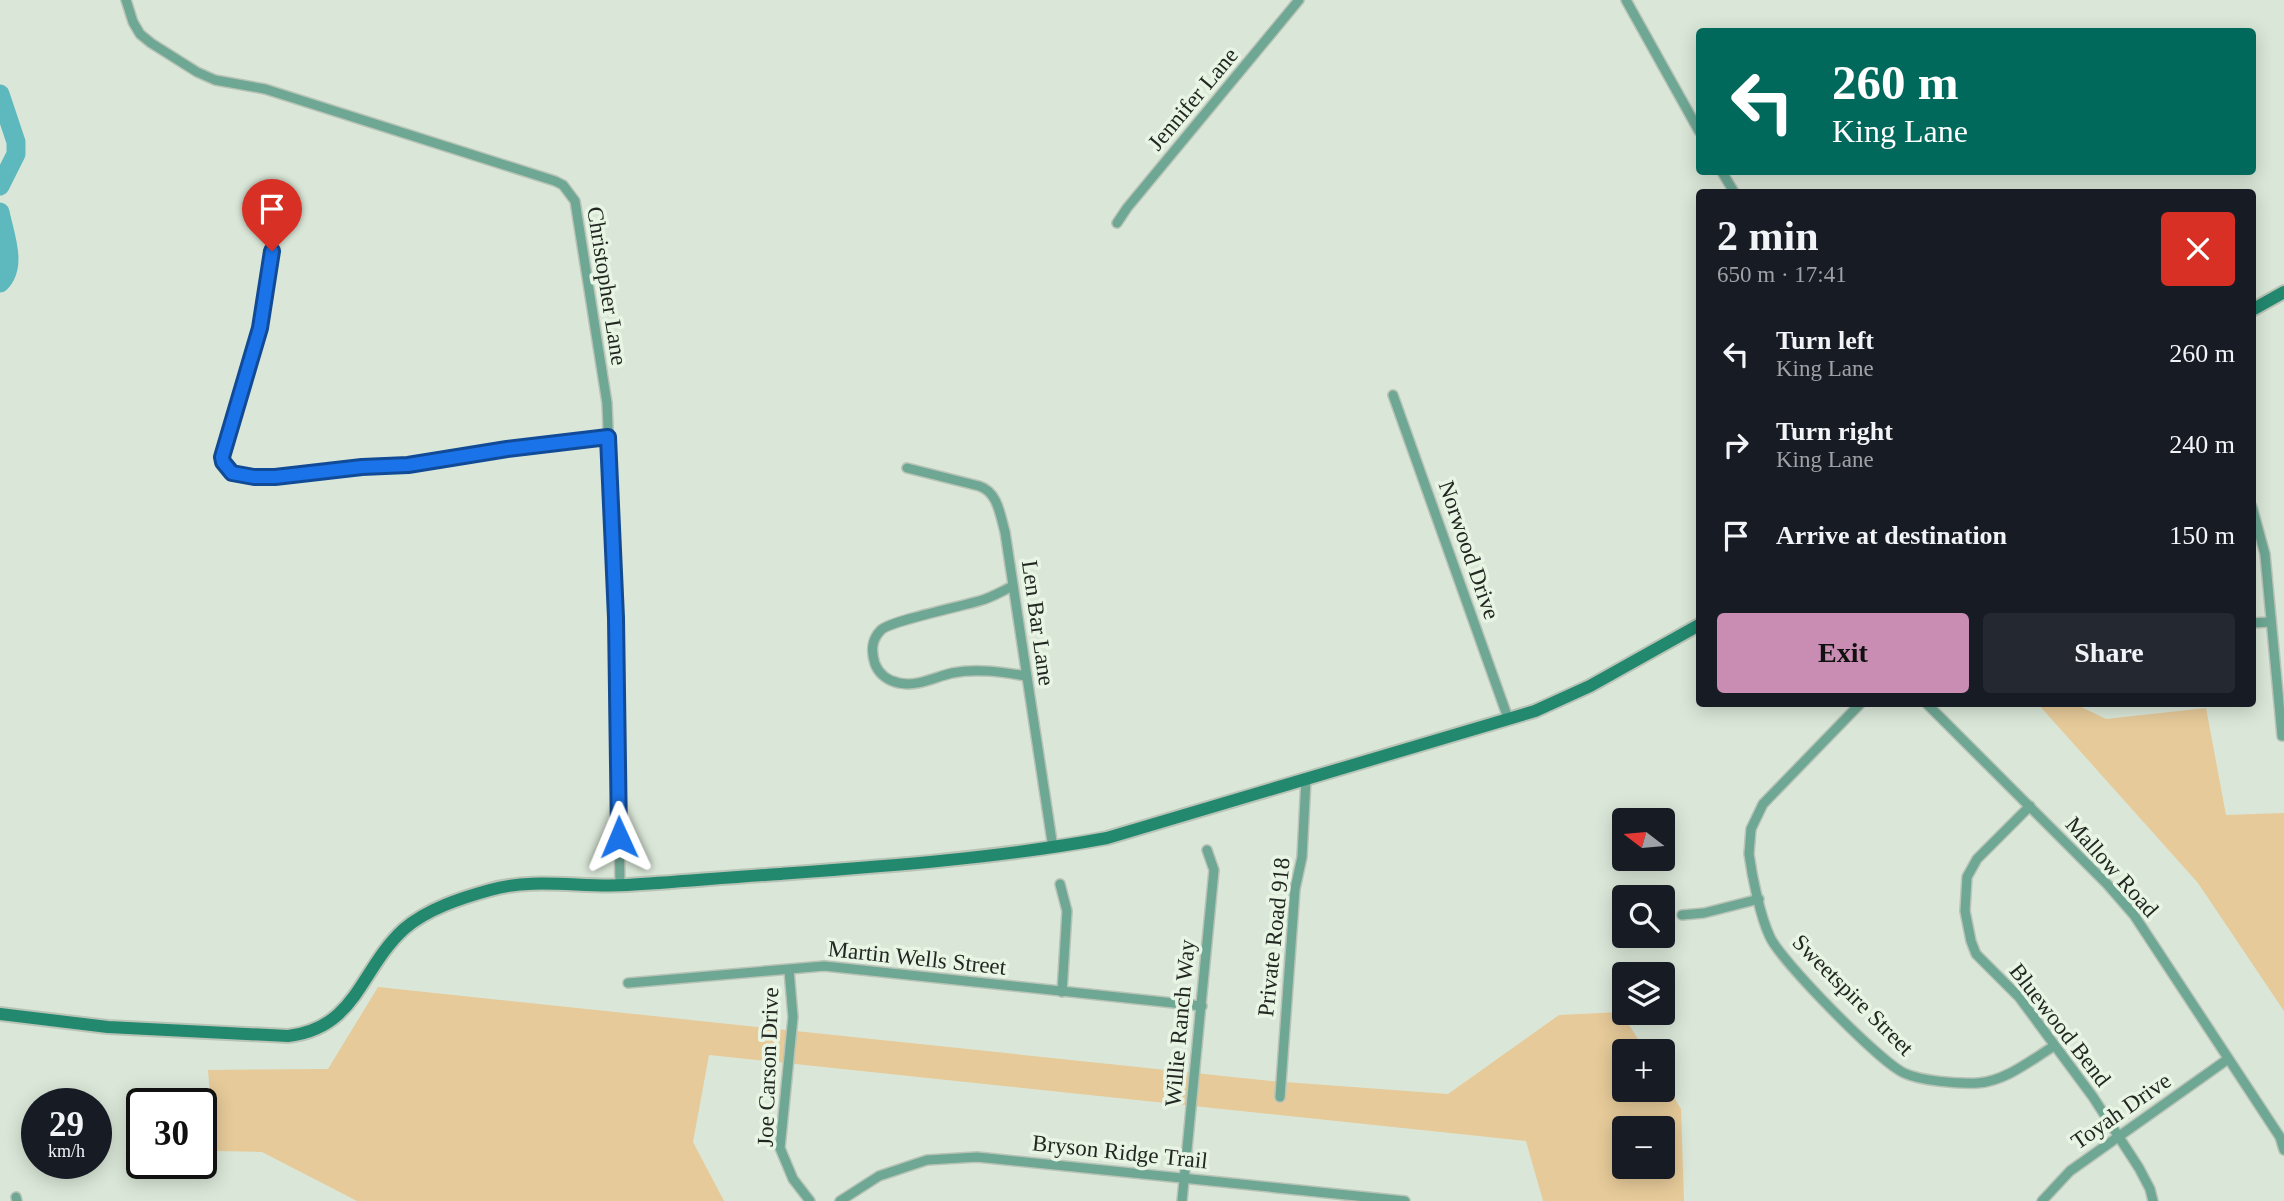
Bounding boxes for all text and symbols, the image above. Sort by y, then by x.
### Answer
street label: Jennifer Lane [1143,43,1243,155]
text: 260 m [1832,55,1959,110]
icon: left [1717,56,1808,147]
text: King Lane [1832,113,1968,149]
pin [242,179,302,251]
icon: arrive [253,190,291,228]
street label: Christopher Lane [582,205,632,367]
button: close [2161,212,2235,286]
text: 2 min [1717,213,1819,259]
text: 650 m · 17:41 [1717,262,1847,287]
text: Turn left [1776,326,1874,355]
icon: left [1717,335,1755,373]
text: 260 m [2169,339,2235,368]
text: King Lane [1776,356,1874,381]
text: Turn right [1776,417,1893,446]
icon: right [1717,426,1755,464]
text: 240 m [2169,430,2235,459]
text: King Lane [1776,447,1874,472]
street label: Norwood Drive [1434,477,1504,623]
icon: arrive [1717,517,1755,555]
text: Arrive at destination [1776,521,2007,550]
text: 150 m [2169,521,2235,550]
street label: Len Bar Lane [1017,559,1059,687]
button: Exit [1717,613,1969,693]
button: Share [1983,613,2235,693]
position arrow [582,800,656,874]
north arrow [1612,808,1675,872]
map controls [1612,808,1675,1179]
street label: Mallow Road [2061,812,2164,922]
street label: Private Road 918 [1253,856,1295,1018]
button: search [1612,885,1675,948]
street label: Sweetspire Street [1787,929,1919,1061]
street label: Martin Wells Street [827,936,1008,980]
street label: Willie Ranch Way [1160,938,1200,1108]
street label: Bluewood Bend [2004,959,2116,1092]
button: layers [1612,962,1675,1025]
street label: Joe Carson Drive [753,987,783,1147]
button: + [1612,1039,1675,1102]
street label: Toyah Drive [2067,1068,2175,1154]
speed limit sign: 30 [126,1088,217,1179]
text: 29 [49,1105,84,1144]
button: − [1612,1116,1675,1179]
street label: Bryson Ridge Trail [1031,1130,1209,1174]
text: km/h [48,1141,85,1161]

